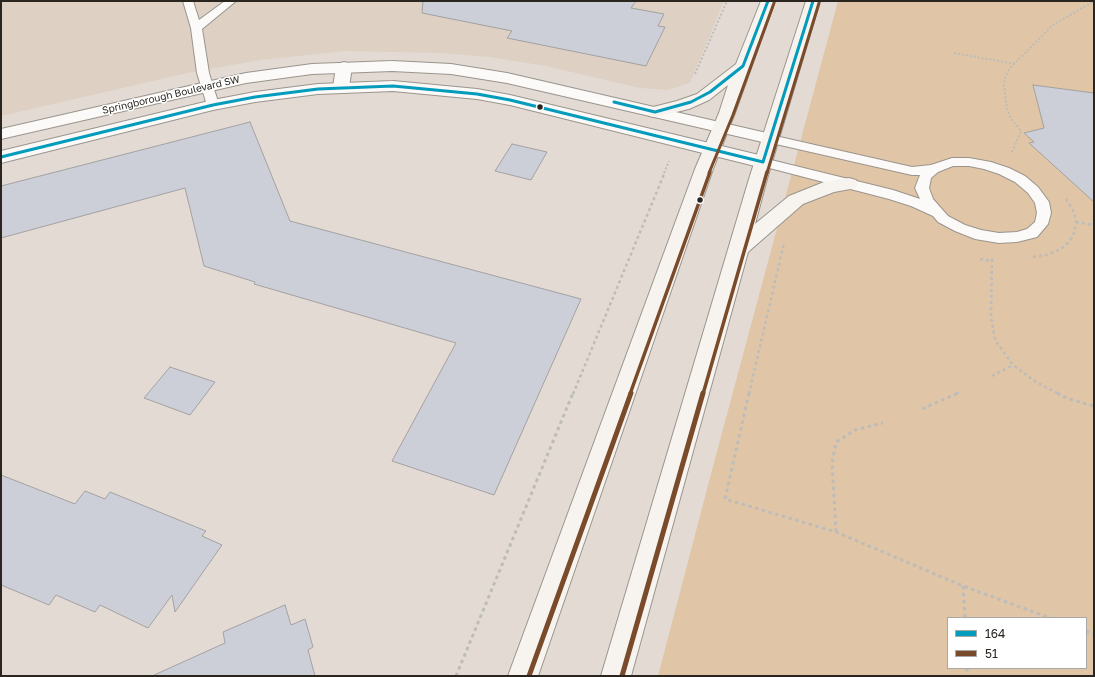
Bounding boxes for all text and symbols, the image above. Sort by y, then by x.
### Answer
street label: Springborough Boulevard SW [101,73,241,117]
unlabelled marker [535,102,545,112]
unlabelled marker [695,195,705,205]
legend [947,617,1087,669]
text: 164 [985,626,1005,641]
text: 51 [985,646,998,661]

